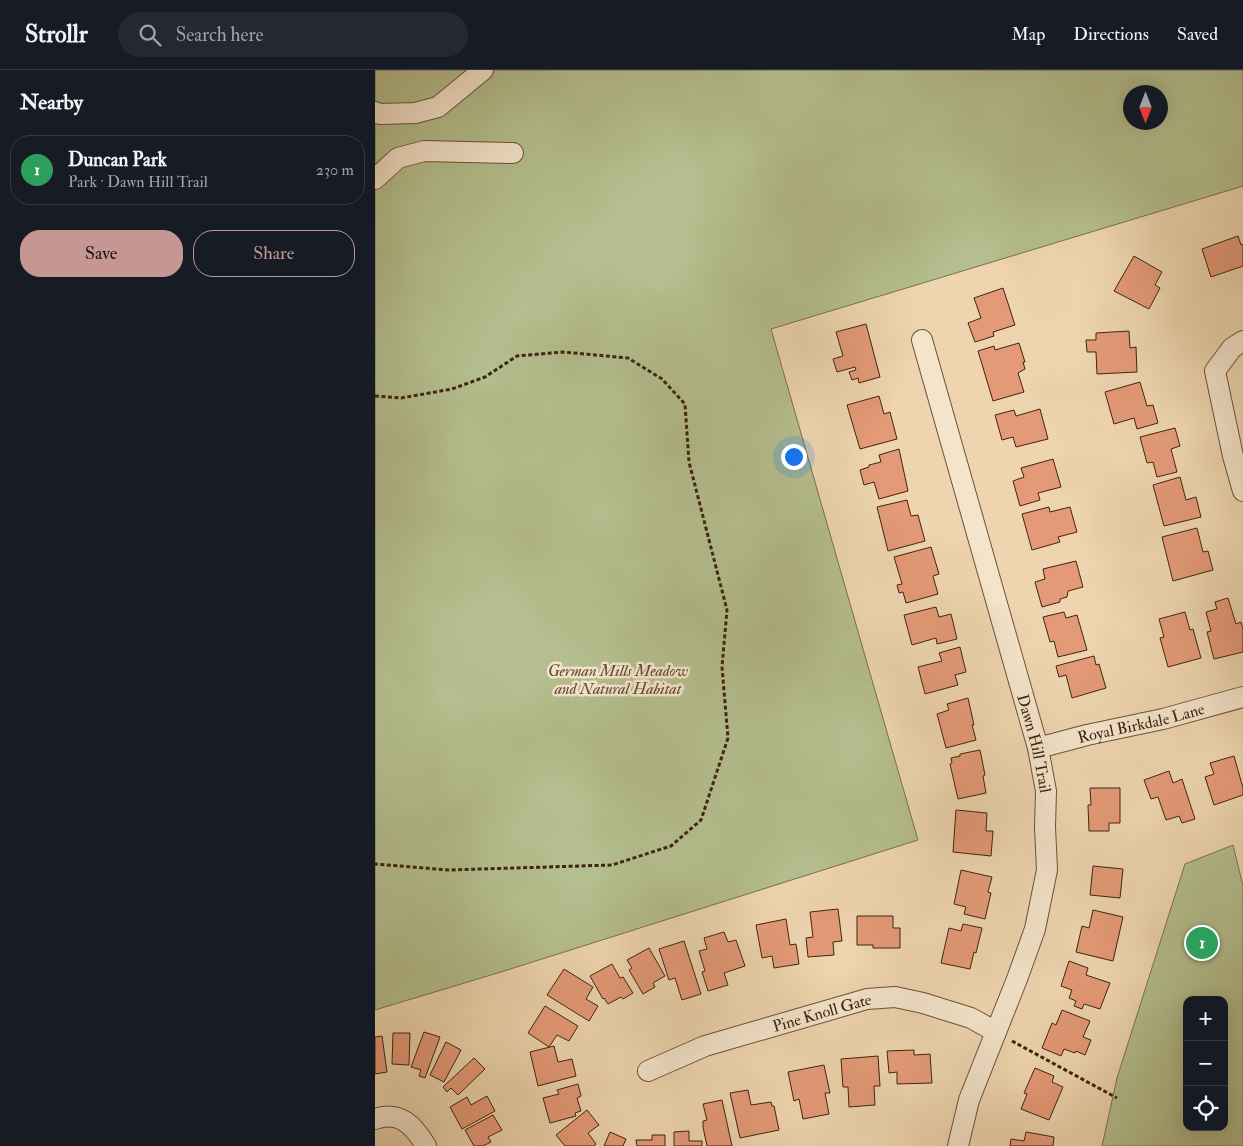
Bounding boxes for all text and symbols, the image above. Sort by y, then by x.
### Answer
search box [118,12,468,57]
text: Strollr [25,19,88,50]
icon: search [136,21,164,49]
text: Search here [176,23,264,47]
text: Map [1012,23,1045,46]
text: Directions [1073,23,1149,46]
text: Saved [1177,23,1218,46]
north arrow [1123,85,1168,130]
text: Nearby [20,89,83,116]
text: Duncan Park [68,148,167,172]
text: 1 [34,160,40,180]
text: 230 m [316,160,354,180]
text: Park · Dawn Hill Trail [68,172,208,192]
button: Save [20,230,183,277]
button: Share [193,230,355,277]
your location [781,444,807,470]
park label: German Mills Meadow and Natural Habitat [548,661,688,699]
street label: Dawn Hill Trail [1012,692,1055,795]
street label: Royal Birkdale Lane [1075,699,1207,748]
pin: 1 [1186,924,1218,962]
street label: Pine Knoll Gate [770,990,872,1037]
map controls [1183,996,1228,1131]
button: + [1183,996,1228,1041]
button: − [1183,1041,1228,1086]
button: locate [1183,1086,1228,1131]

